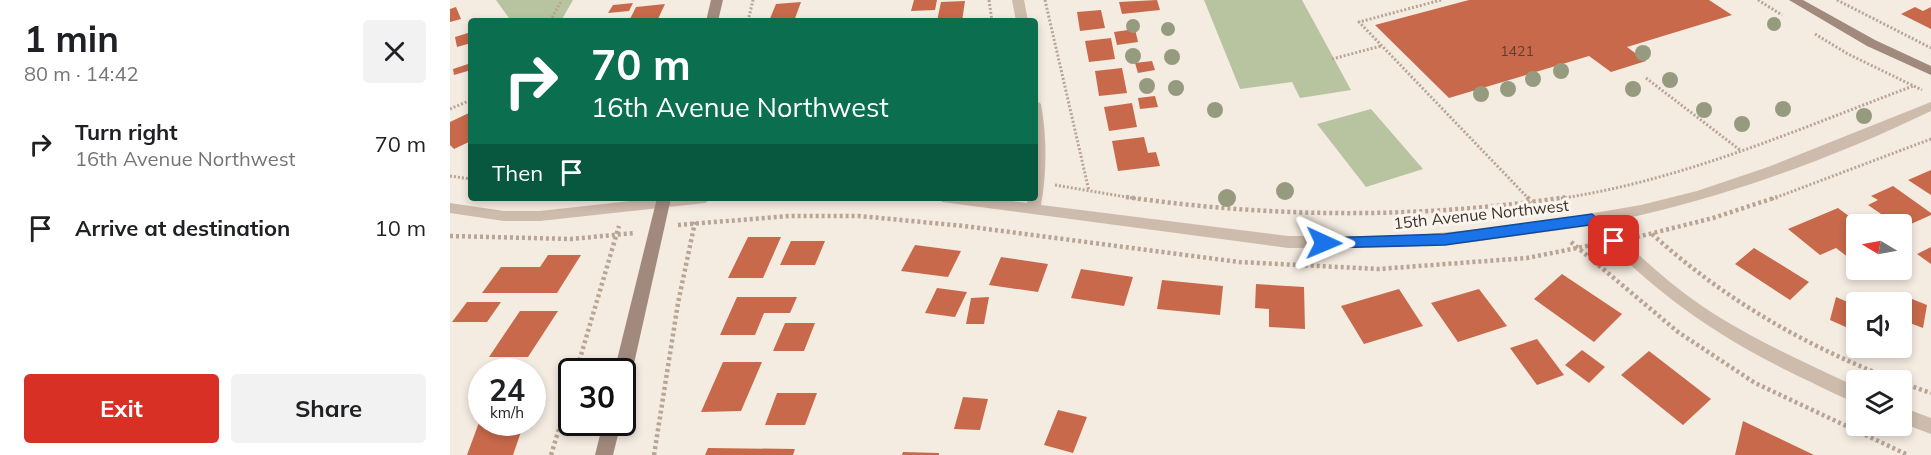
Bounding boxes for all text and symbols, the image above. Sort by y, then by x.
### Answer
text: 1 min [24,16,119,61]
button: close [363,20,426,83]
text: 70 m [591,38,691,91]
icon: right [492,42,570,120]
house number: 1421 [1500,42,1534,60]
text: 80 m · 14:42 [24,61,138,86]
text: 16th Avenue Northwest [591,90,889,124]
text: Turn right [75,118,178,146]
icon: right [24,128,57,161]
text: 70 m [375,130,426,158]
text: 16th Avenue Northwest [75,146,296,171]
icon: arrive [555,156,588,189]
text: Then [492,159,543,187]
street label: 15th Avenue Northwest [1392,195,1570,233]
position arrow [1292,211,1356,275]
icon: arrive [24,212,57,245]
text: Arrive at destination [75,214,290,242]
text: 10 m [375,214,426,242]
north arrow [1846,214,1912,280]
map controls [1846,214,1912,436]
pin [1588,215,1639,266]
icon: arrive [1597,224,1630,257]
button: sound [1846,292,1912,358]
speed limit sign: 30 [558,358,636,436]
button: layers [1846,370,1912,436]
text: 24 [489,371,525,409]
button: Exit [24,374,219,443]
button: Share [231,374,426,443]
text: km/h [490,403,524,422]

